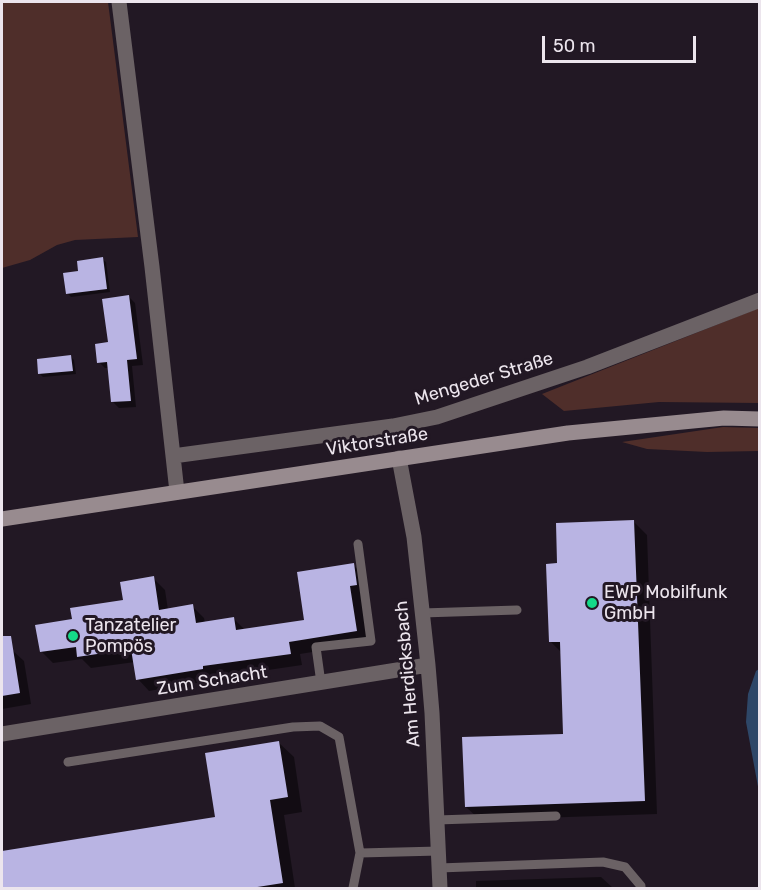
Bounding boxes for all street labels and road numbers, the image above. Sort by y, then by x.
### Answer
street label: Mengeder Straße [412,348,556,410]
street label: Viktorstraße [324,423,430,461]
street label: Am Herdicksbach [391,600,425,748]
street label: Zum Schacht [155,662,269,700]

